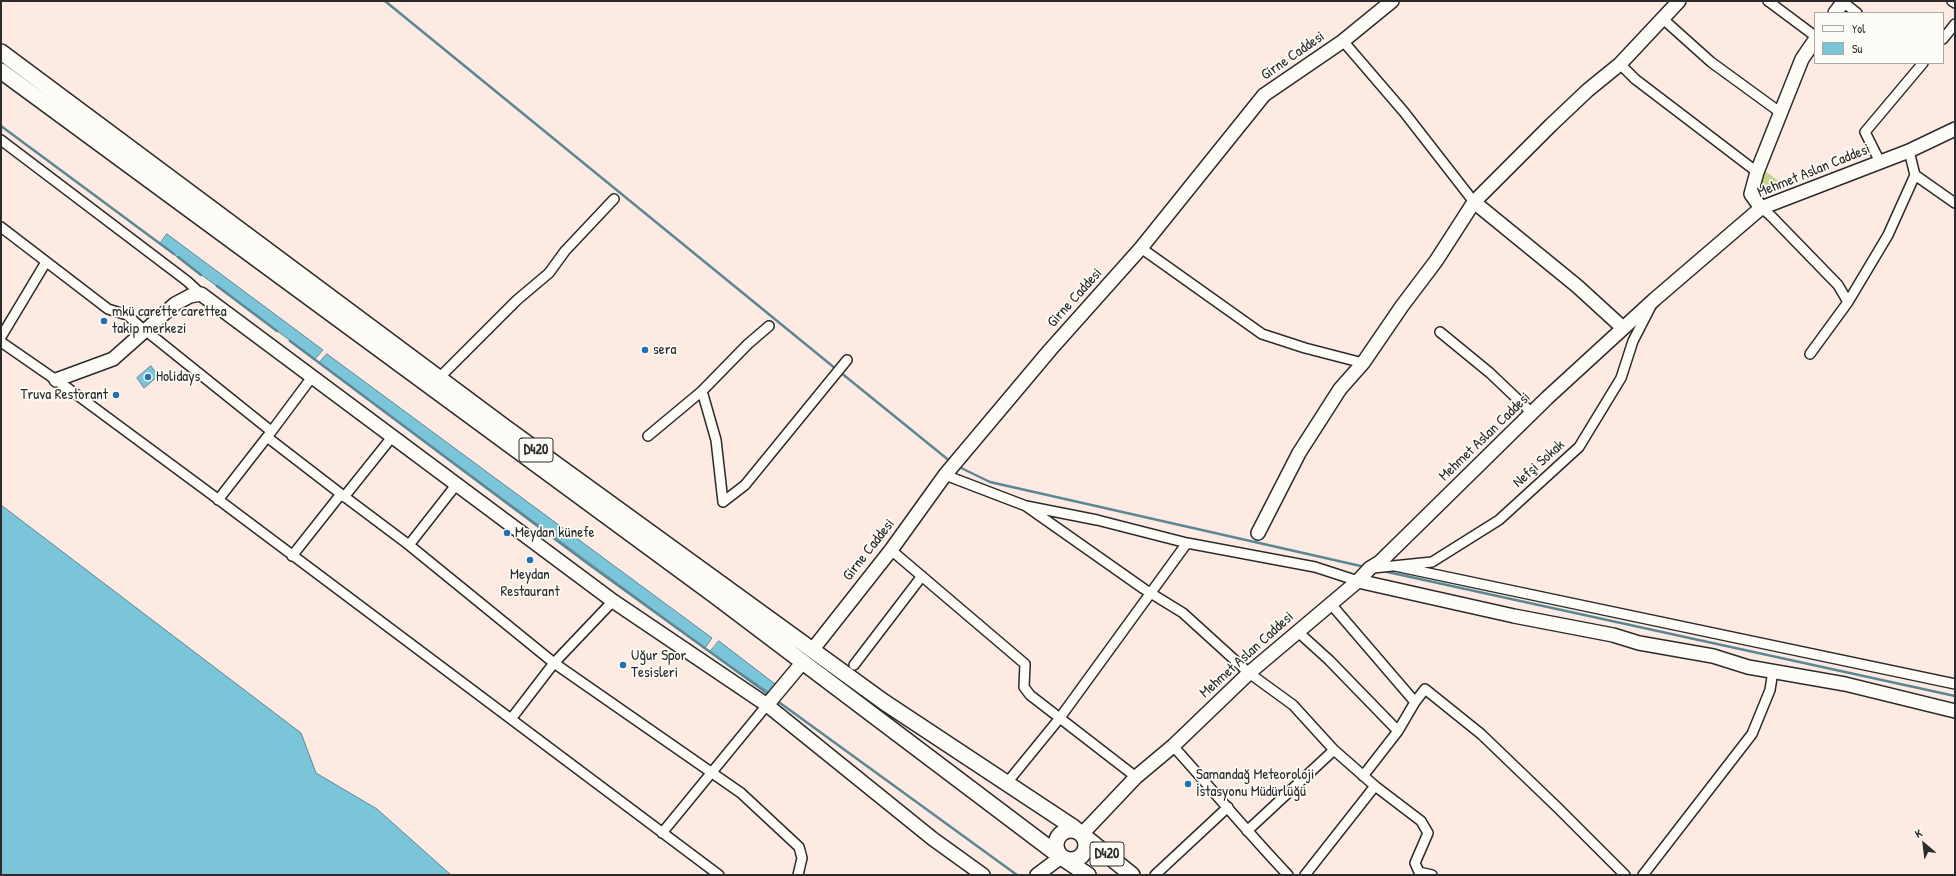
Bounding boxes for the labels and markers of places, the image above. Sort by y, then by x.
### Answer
place label: mkü carette carettea takip merkezi [112,303,227,338]
marker: mkü carette carettea takip merkezi [99,316,109,326]
place label: sera [653,341,676,359]
marker: sera [640,345,650,355]
place label: Holidays [156,368,200,386]
marker: Holidays [143,372,153,382]
place label: Truva Restorant [21,386,108,404]
marker: Truva Restorant [111,390,121,400]
place label: Meydan künefe [515,524,595,542]
marker: Meydan künefe [502,528,512,538]
marker: Meydan Restaurant [525,555,535,565]
place label: Meydan Restaurant [500,566,560,601]
place label: Uğur Spor Tesisleri [631,647,686,682]
marker: Uğur Spor Tesisleri [618,660,628,670]
place label: Samandağ Meteoroloji İstasyonu Müdürlüğü [1196,766,1314,801]
marker: Samandağ Meteoroloji İstasyonu Müdürlüğü [1183,779,1193,789]

